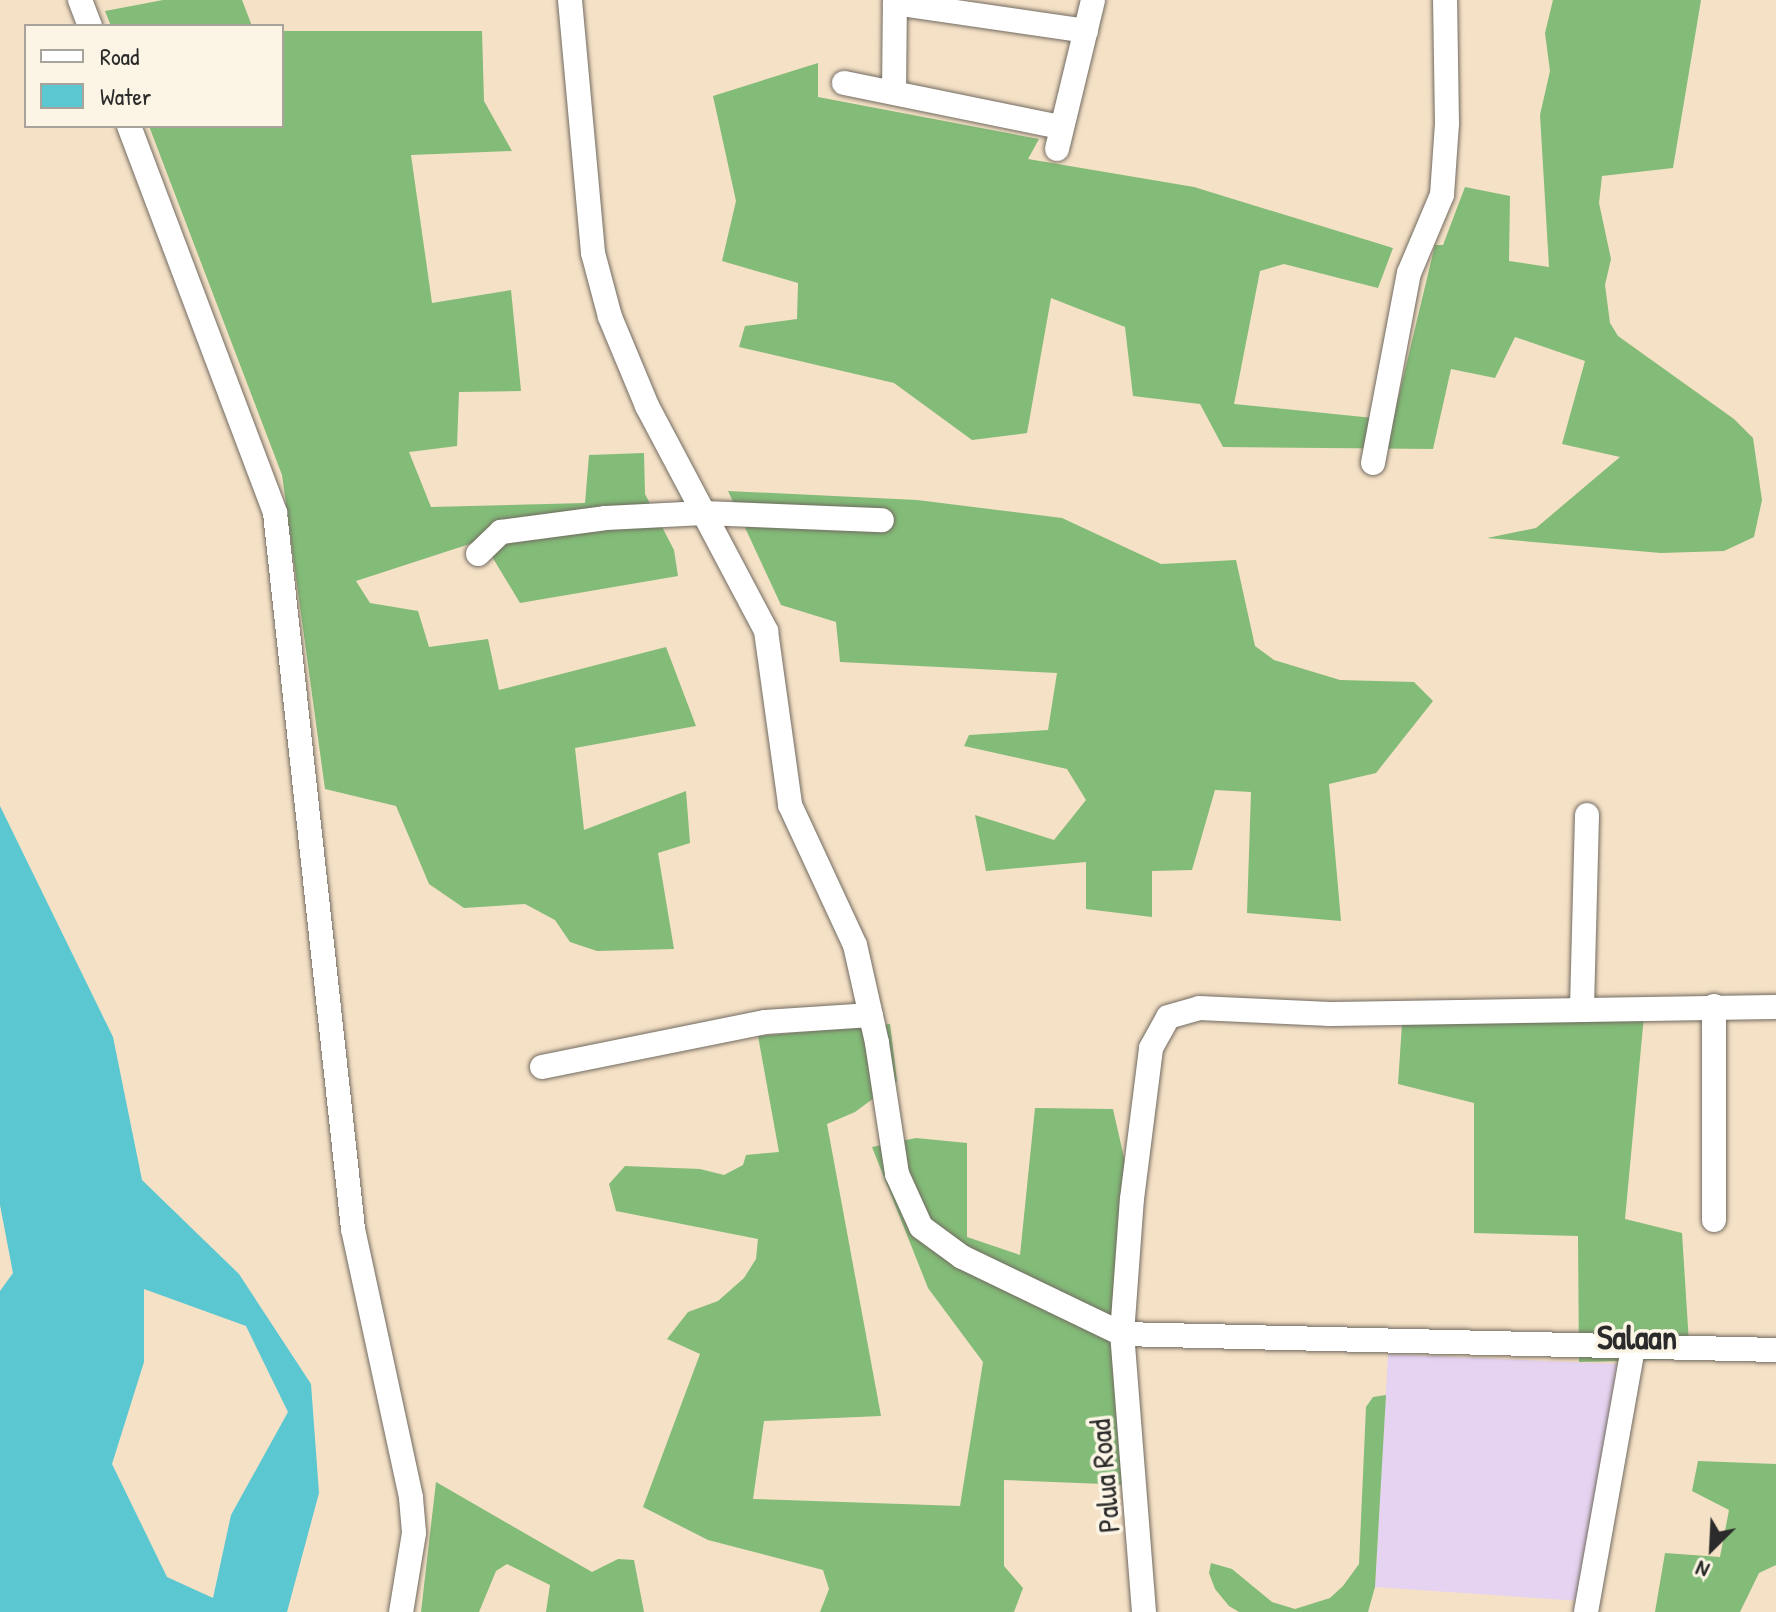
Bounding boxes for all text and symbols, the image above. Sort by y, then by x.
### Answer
legend [24,24,284,128]
text: Road [100,40,139,72]
text: Water [100,80,151,112]
district label: Salaan [1597,1318,1677,1358]
street label: Palua Road [1081,1418,1127,1534]
north arrow [1672,1508,1752,1588]
text: N [1691,1554,1714,1586]

